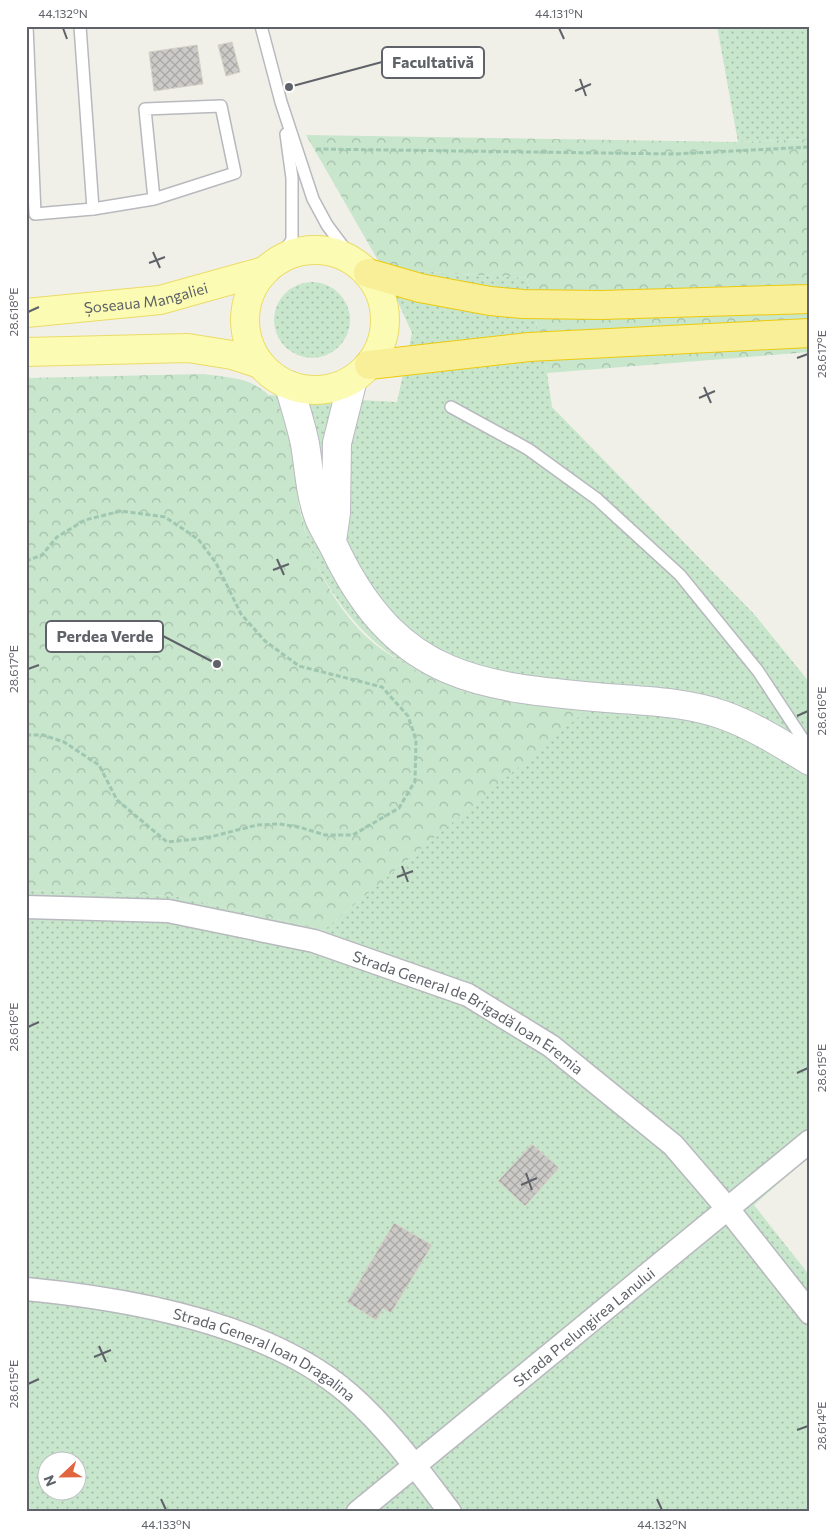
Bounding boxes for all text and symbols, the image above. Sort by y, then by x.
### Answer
text: 44.132°N [38,6,88,20]
text: 44.131°N [535,6,583,20]
callout: Facultativă [382,47,484,78]
text: Facultativă [392,52,474,71]
street label: Șoseaua Mangaliei [83,278,210,318]
text: 28.618°E [6,288,20,336]
text: 28.617°E [814,330,828,378]
callout: Perdea Verde [46,621,163,652]
text: Perdea Verde [56,626,154,645]
text: 28.617°E [6,645,20,693]
text: 28.616°E [814,687,828,735]
street label: Strada General de Brigadă Ioan Eremia [351,946,587,1078]
text: 28.616°E [6,1003,20,1051]
text: 28.615°E [814,1044,828,1092]
street label: Strada Prelungirea Lanului [509,1263,658,1390]
street label: Strada General Ioan Dragalina [171,1304,359,1405]
text: 28.615°E [6,1360,20,1408]
text: 28.614°E [814,1402,828,1450]
north arrow [38,1450,88,1500]
text: N [40,1473,59,1489]
text: 44.133°N [141,1517,191,1531]
text: 44.132°N [637,1517,687,1531]

